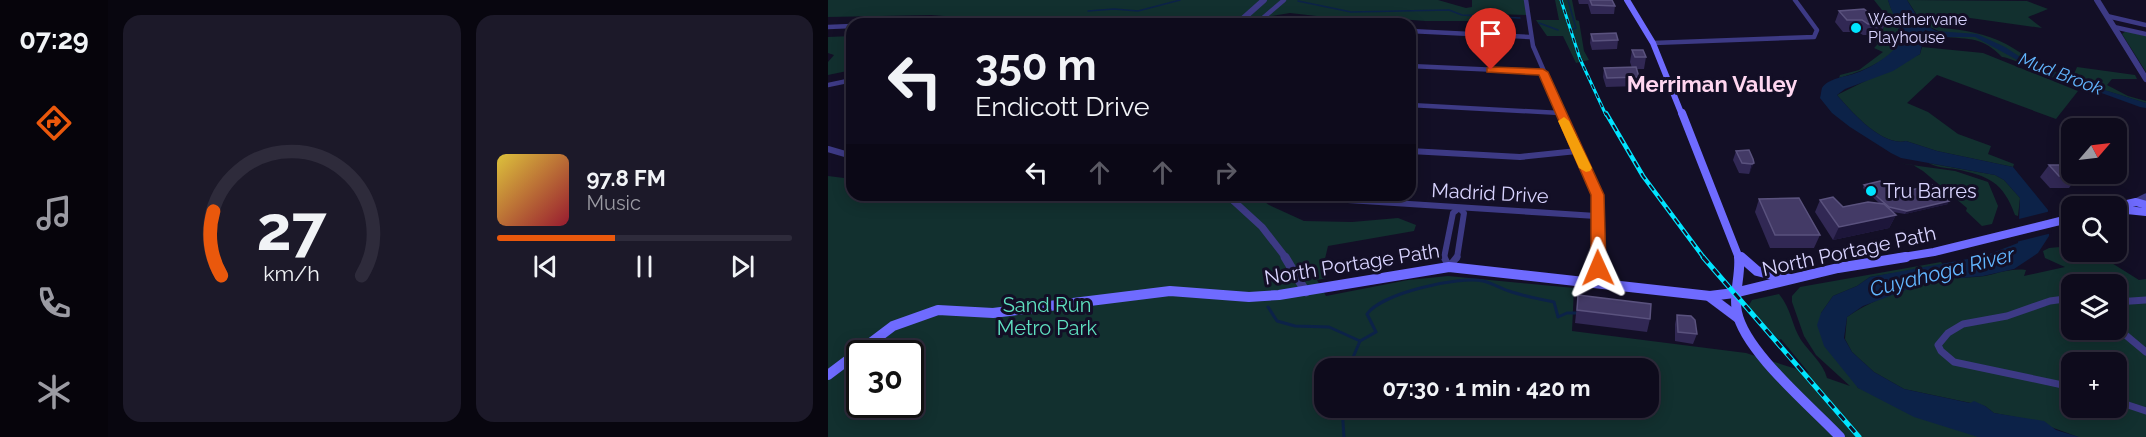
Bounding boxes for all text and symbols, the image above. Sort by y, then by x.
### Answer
pin [1465,8,1516,70]
place label: Weathervane Playhouse [1868,10,1967,47]
icon: arrive [1474,17,1507,50]
marker: Weathervane Playhouse [1849,21,1863,35]
text: 07:29 [19,24,89,55]
text: 350 m [975,41,1097,90]
icon: left [876,42,954,120]
water label: Mud Brook [2016,48,2106,99]
district label: Merriman Valley [1627,71,1797,97]
text: Endicott Drive [975,91,1150,122]
icon: directions [33,102,75,144]
north arrow [2061,118,2127,184]
map controls [2061,118,2127,418]
icon: left [1020,156,1053,189]
icon: ahead [1083,156,1116,189]
icon: ahead [1146,156,1179,189]
icon: right [1209,156,1242,189]
text: 97.8 FM [587,165,666,191]
street label: Madrid Drive [1431,178,1550,208]
place label: Tru Barres [1883,179,1977,203]
marker: Tru Barres [1864,184,1878,198]
text: 27 [257,191,328,265]
text: Music [587,191,641,215]
icon: music [33,192,75,234]
button: search [2061,196,2127,262]
street label: North Portage Path [1760,221,1938,281]
position arrow [1566,236,1630,300]
street label: North Portage Path [1263,238,1441,290]
water label: Cuyahoga River [1867,241,2018,302]
icon: previous [529,250,562,283]
icon: pause [628,250,661,283]
icon: next [726,250,759,283]
text: km/h [263,261,320,286]
button: layers [2061,274,2127,340]
icon: phone [33,282,75,324]
park label: Sand Run Metro Park [997,293,1098,340]
speed limit sign: 30 [846,340,924,418]
button: + [2061,352,2127,418]
icon: climate [33,371,75,413]
text: 07:30 · 1 min · 420 m [1383,375,1590,401]

